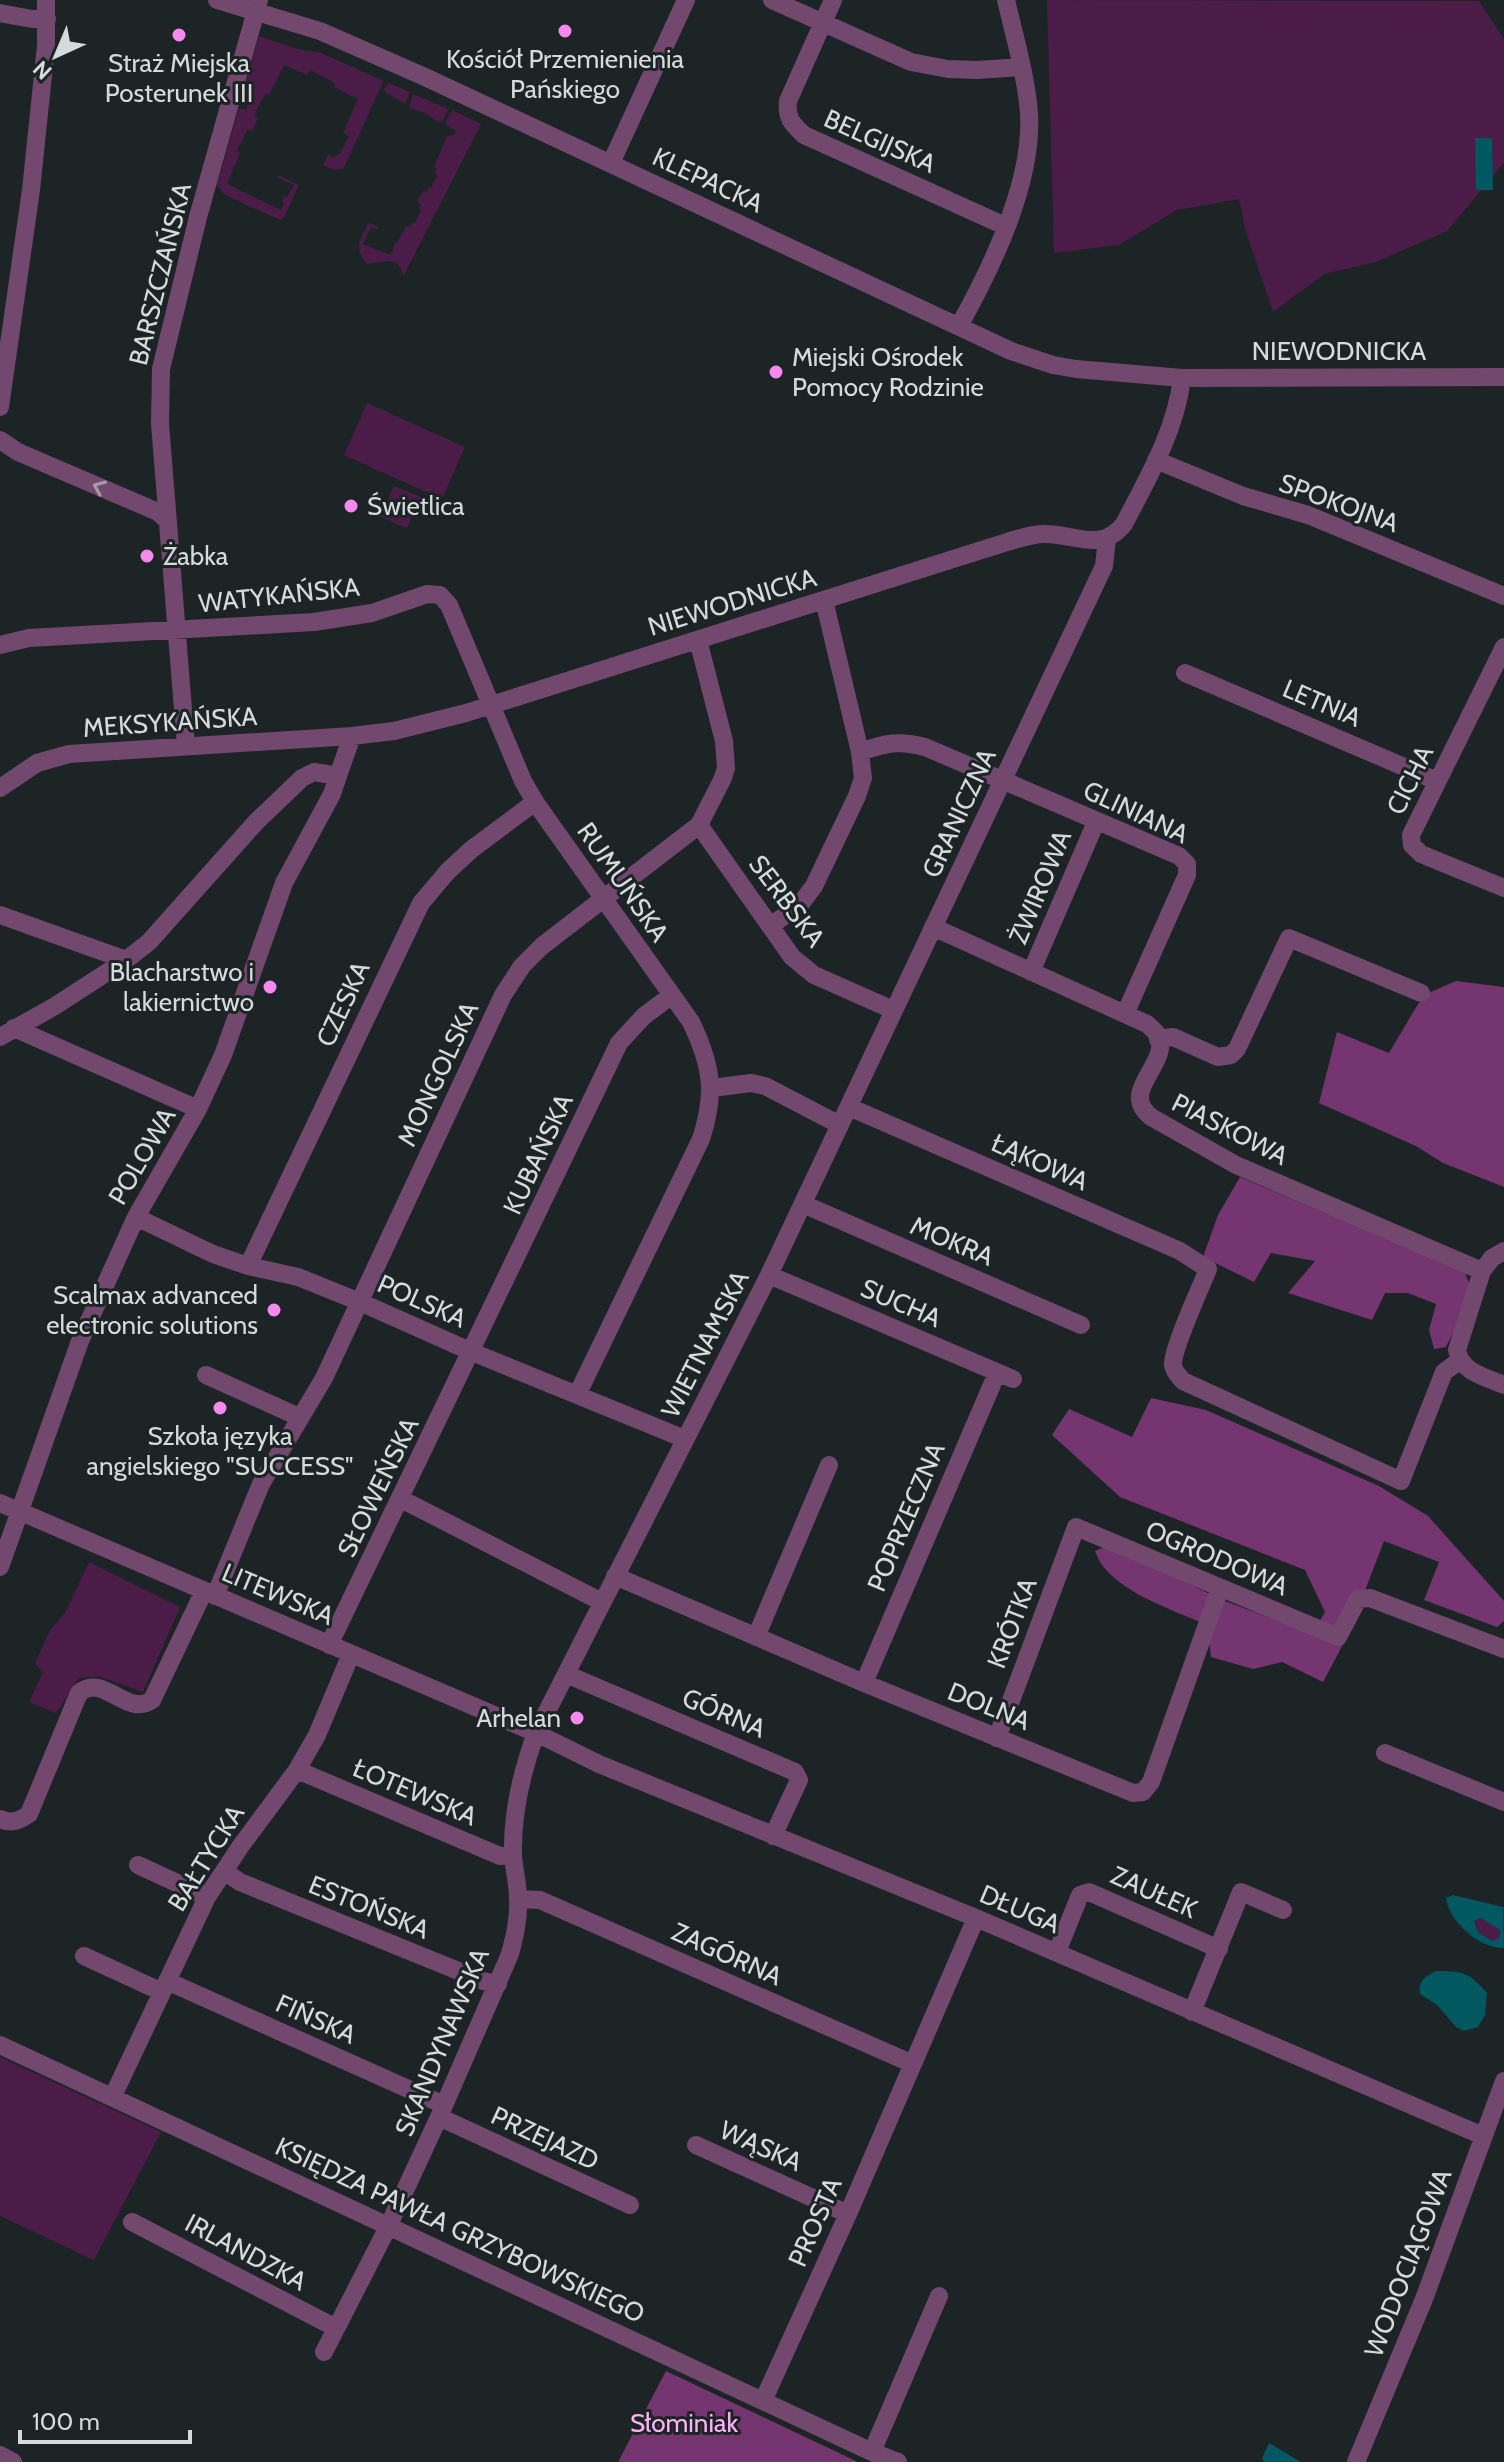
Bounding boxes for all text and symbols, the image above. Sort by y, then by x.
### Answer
north arrow [16,16,96,96]
marker: Kościół Przemienienia Pańskiego [556,22,574,40]
marker: Straż Miejska Posterunek III [170,26,188,44]
place label: Kościół Przemienienia Pańskiego [446,43,685,105]
place label: Straż Miejska Posterunek III [105,47,253,109]
text: N [27,55,57,85]
street label: BELGIJSKA [819,102,941,180]
street label: KLEPACKA [648,140,768,220]
street label: BARSZCZAŃSKA [122,180,198,368]
street label: NIEWODNICKA [1252,335,1426,367]
place label: Miejski Ośrodek Pomocy Rodzinie [792,341,984,403]
marker: Miejski Ośrodek Pomocy Rodzinie [767,363,785,381]
street label: SPOKOJNA [1275,467,1403,539]
one-way arrow [92,480,107,496]
place label: Świetlica [367,490,465,522]
marker: Świetlica [342,497,360,515]
place label: Żabka [163,540,229,572]
marker: Żabka [138,547,156,565]
street label: NIEWODNICKA [644,561,820,643]
street label: WATYKAŃSKA [197,571,361,619]
street label: LETNIA [1278,672,1366,734]
street label: MEKSYKAŃSKA [82,700,258,744]
street label: CICHA [1380,740,1440,820]
street label: GRANICZNA [915,743,1003,883]
street label: GLINIANA [1078,774,1194,850]
street label: RUMUŃSKA [570,816,676,948]
street label: ŻWIROWA [1002,825,1078,949]
street label: SERBSKA [742,849,832,953]
place label: Blacharstwo i lakiernictwo [110,956,254,1018]
street label: CZESKA [309,956,377,1052]
marker: Blacharstwo i lakiernictwo [261,978,279,996]
street label: MONGOLSKA [391,997,485,1151]
street label: PIASKOWA [1167,1086,1293,1172]
street label: KUBAŃSKA [496,1089,580,1219]
street label: POLOWA [101,1102,183,1210]
street label: ŁĄKOWA [987,1127,1093,1197]
street label: MOKRA [906,1209,998,1273]
street label: WIETNAMSKA [654,1265,756,1423]
street label: POLSKA [373,1267,471,1335]
street label: SUCHA [856,1272,946,1334]
place label: Scalmax advanced electronic solutions [46,1279,258,1341]
marker: Scalmax advanced electronic solutions [265,1301,283,1319]
marker: Szkoła języka angielskiego "SUCCESS" [211,1399,229,1417]
street label: SŁOWEŃSKA [330,1412,426,1562]
place label: Szkoła języka angielskiego "SUCCESS" [87,1420,353,1482]
street label: POPRZECZNA [860,1438,952,1596]
street label: OGRODOWA [1141,1514,1293,1602]
street label: LITEWSKA [217,1556,339,1632]
street label: KRÓTKA [980,1573,1044,1673]
street label: DOLNA [943,1675,1035,1737]
street label: GÓRNA [677,1681,771,1745]
place label: Arhelan [476,1702,561,1734]
marker: Arhelan [568,1709,586,1727]
street label: ŁOTEWSKA [348,1752,482,1832]
street label: BAŁTYCKA [161,1799,251,1917]
street label: ZAUŁEK [1106,1859,1202,1925]
street label: ESTOŃSKA [304,1868,434,1946]
street label: DŁUGA [975,1878,1065,1940]
street label: ZAGÓRNA [667,1915,787,1993]
street label: SKANDYNAWSKA [388,1943,496,2141]
street label: FIŃSKA [271,1987,361,2051]
street label: PRZEJAZD [486,2099,604,2177]
street label: WĄSKA [715,2114,807,2178]
street label: KSIĘDZA PAWŁA GRZYBOWSKIEGO [270,2130,650,2330]
street label: WODOCIĄGOWA [1357,2164,1459,2362]
street label: PROSTA [781,2172,849,2272]
street label: IRLANDZKA [180,2207,312,2297]
scale bar [20,2394,190,2444]
text: 100 m [32,2407,100,2436]
park label: Słominiak [630,2407,738,2439]

